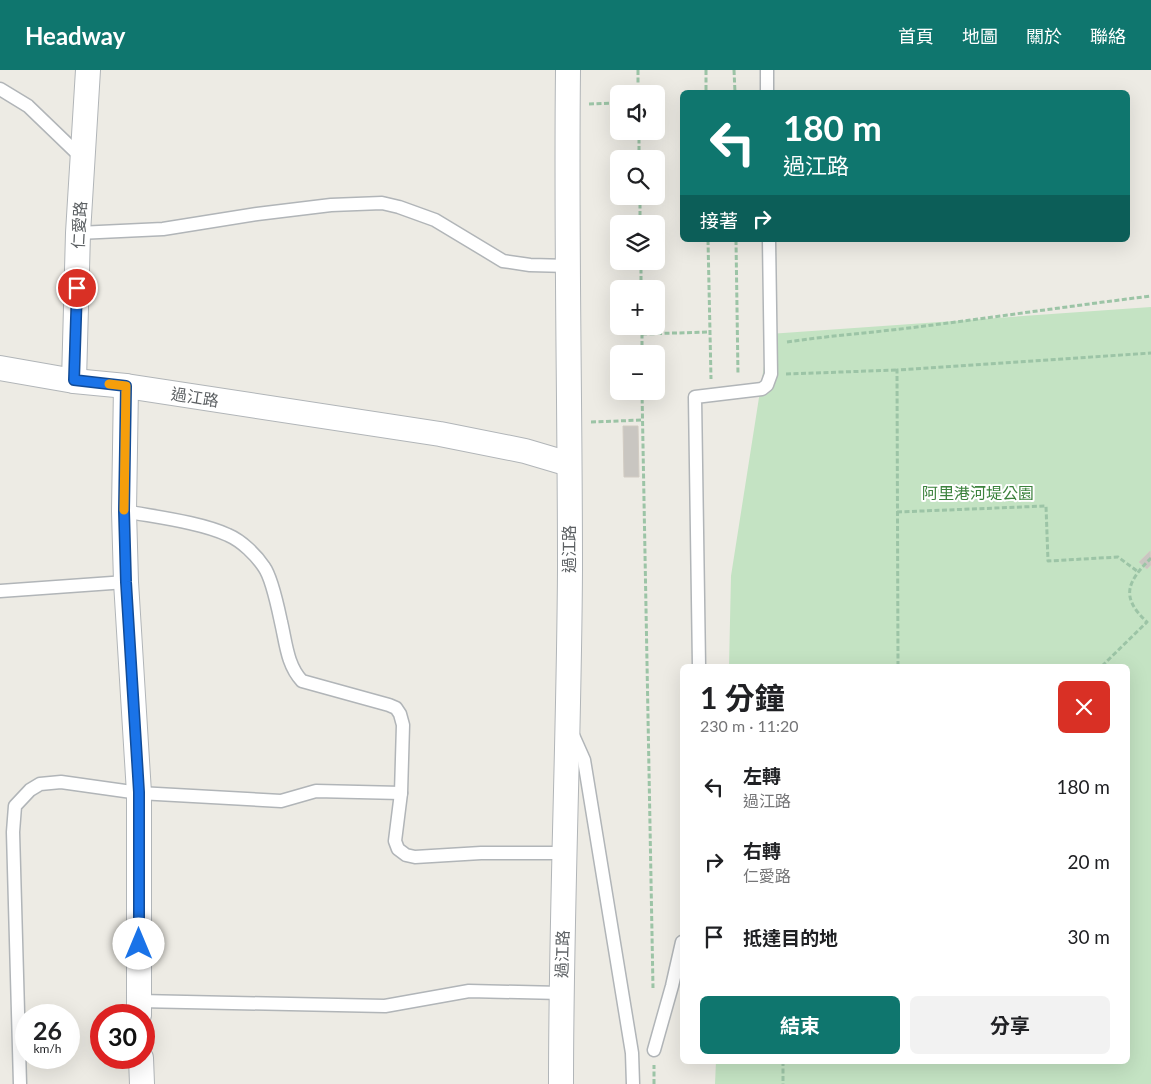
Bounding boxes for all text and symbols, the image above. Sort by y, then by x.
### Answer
text: Headway [25,21,125,50]
text: 首頁 [898,25,934,47]
text: 地圖 [962,25,998,47]
text: 關於 [1026,25,1062,47]
text: 聯絡 [1090,25,1126,47]
map controls [610,85,665,400]
button: sound [610,85,665,140]
text: 180 m [783,106,882,148]
icon: left [700,110,765,175]
button: search [610,150,665,205]
text: 過江路 [783,152,849,179]
street label: 仁愛路 [68,201,89,249]
icon: right [748,205,776,233]
text: 接著 [700,209,738,232]
button: layers [610,215,665,270]
pin [56,267,98,309]
icon: arrive [63,274,91,302]
button: + [610,280,665,335]
button: − [610,345,665,400]
street label: 過江路 [170,383,220,410]
park label: 阿里港河堤公園 [922,483,1034,502]
street label: 過江路 [559,525,578,573]
text: 1 分鐘 [700,679,785,715]
button: close [1058,681,1110,733]
text: 230 m · 11:20 [700,716,799,735]
text: 左轉 [743,764,781,787]
icon: left [700,773,728,801]
text: 180 m [1056,775,1110,798]
text: 過江路 [743,791,791,810]
text: 右轉 [743,839,781,862]
icon: right [700,848,728,876]
text: 20 m [1067,850,1110,873]
text: 仁愛路 [743,866,791,885]
position arrow [112,917,164,969]
icon: arrive [700,923,728,951]
text: 30 m [1067,925,1110,948]
text: 抵達目的地 [743,926,838,949]
street label: 過江路 [551,930,572,978]
button: 結束 [700,996,900,1054]
button: 分享 [910,996,1110,1054]
speed limit sign: 30 [90,1004,155,1069]
text: 26 [33,1015,62,1045]
text: km/h [33,1041,62,1056]

